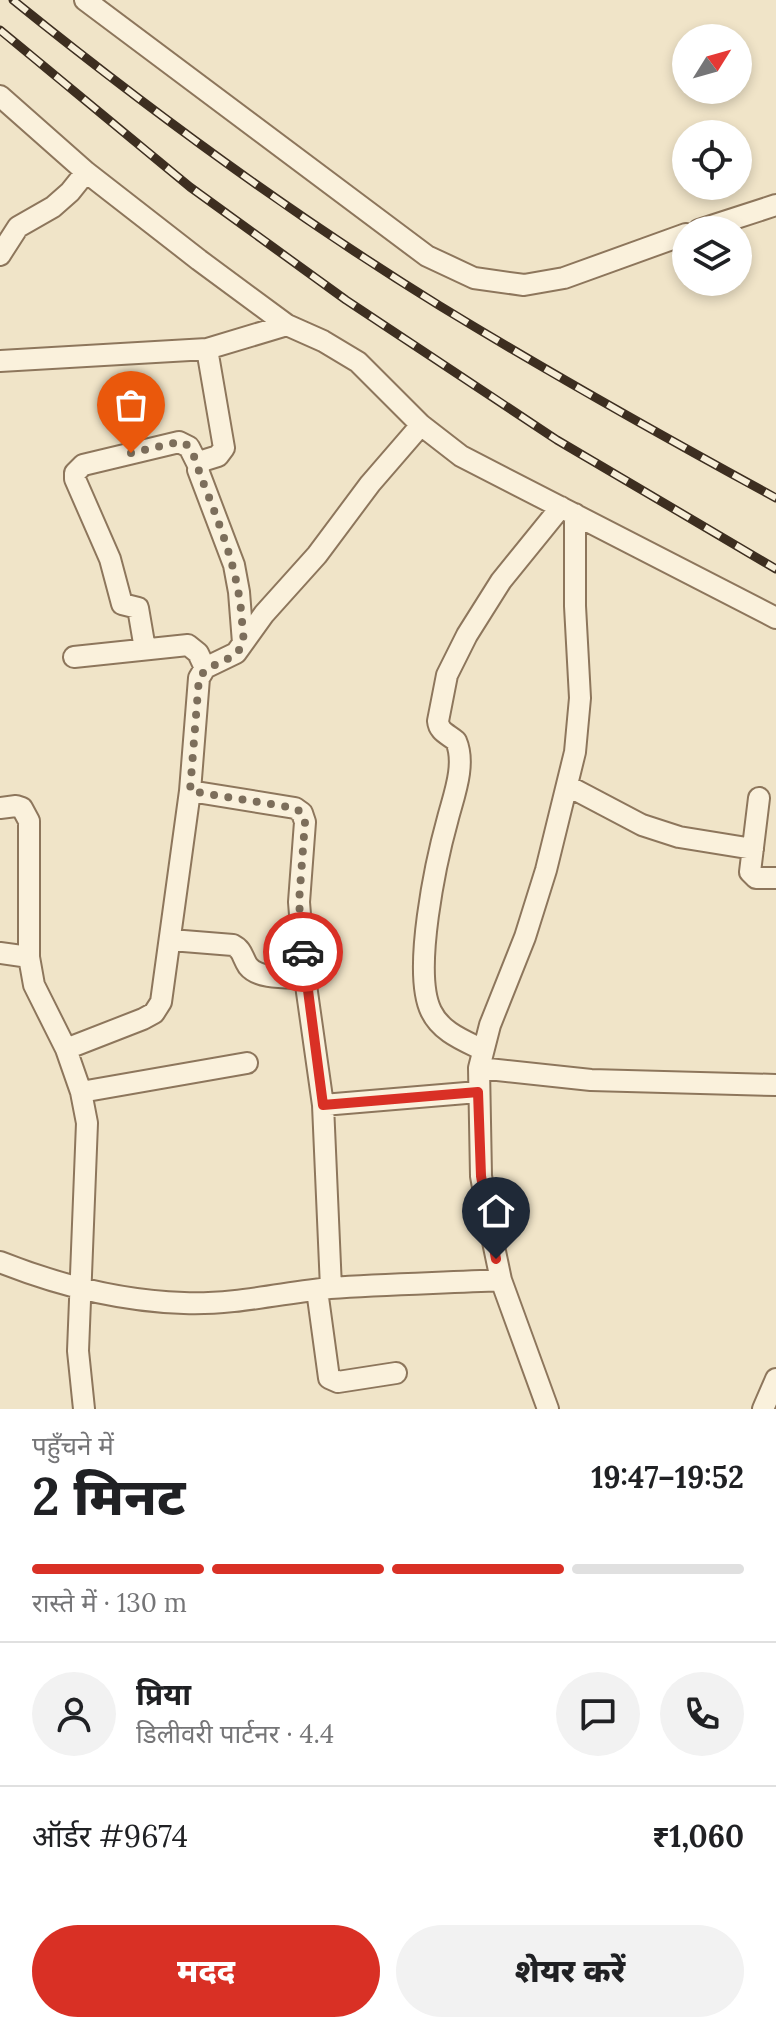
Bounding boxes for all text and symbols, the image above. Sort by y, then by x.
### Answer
north arrow [672,24,752,104]
map controls [672,24,752,296]
button: locate [672,120,752,200]
button: layers [672,216,752,296]
pin [97,371,165,453]
icon: bag [109,383,153,427]
courier [263,912,343,992]
icon: car [281,930,325,974]
pin [462,1177,530,1259]
icon: home [474,1189,518,1233]
text: पहुँचने में [32,1429,114,1462]
text: 19:47–19:52 [591,1458,744,1496]
text: 2 मिनट [32,1463,185,1529]
text: रास्ते में · 130 m [32,1586,187,1619]
button: person [32,1672,116,1756]
button: chat [556,1672,640,1756]
button: phone [660,1672,744,1756]
text: प्रिया [136,1675,191,1713]
text: डिलीवरी पार्टनर · 4.4 [136,1717,334,1750]
text: ऑर्डर #9674 [32,1817,188,1855]
text: ₹1,060 [652,1817,744,1855]
button: मदद [32,1925,380,2017]
button: शेयर करें [396,1925,744,2017]

